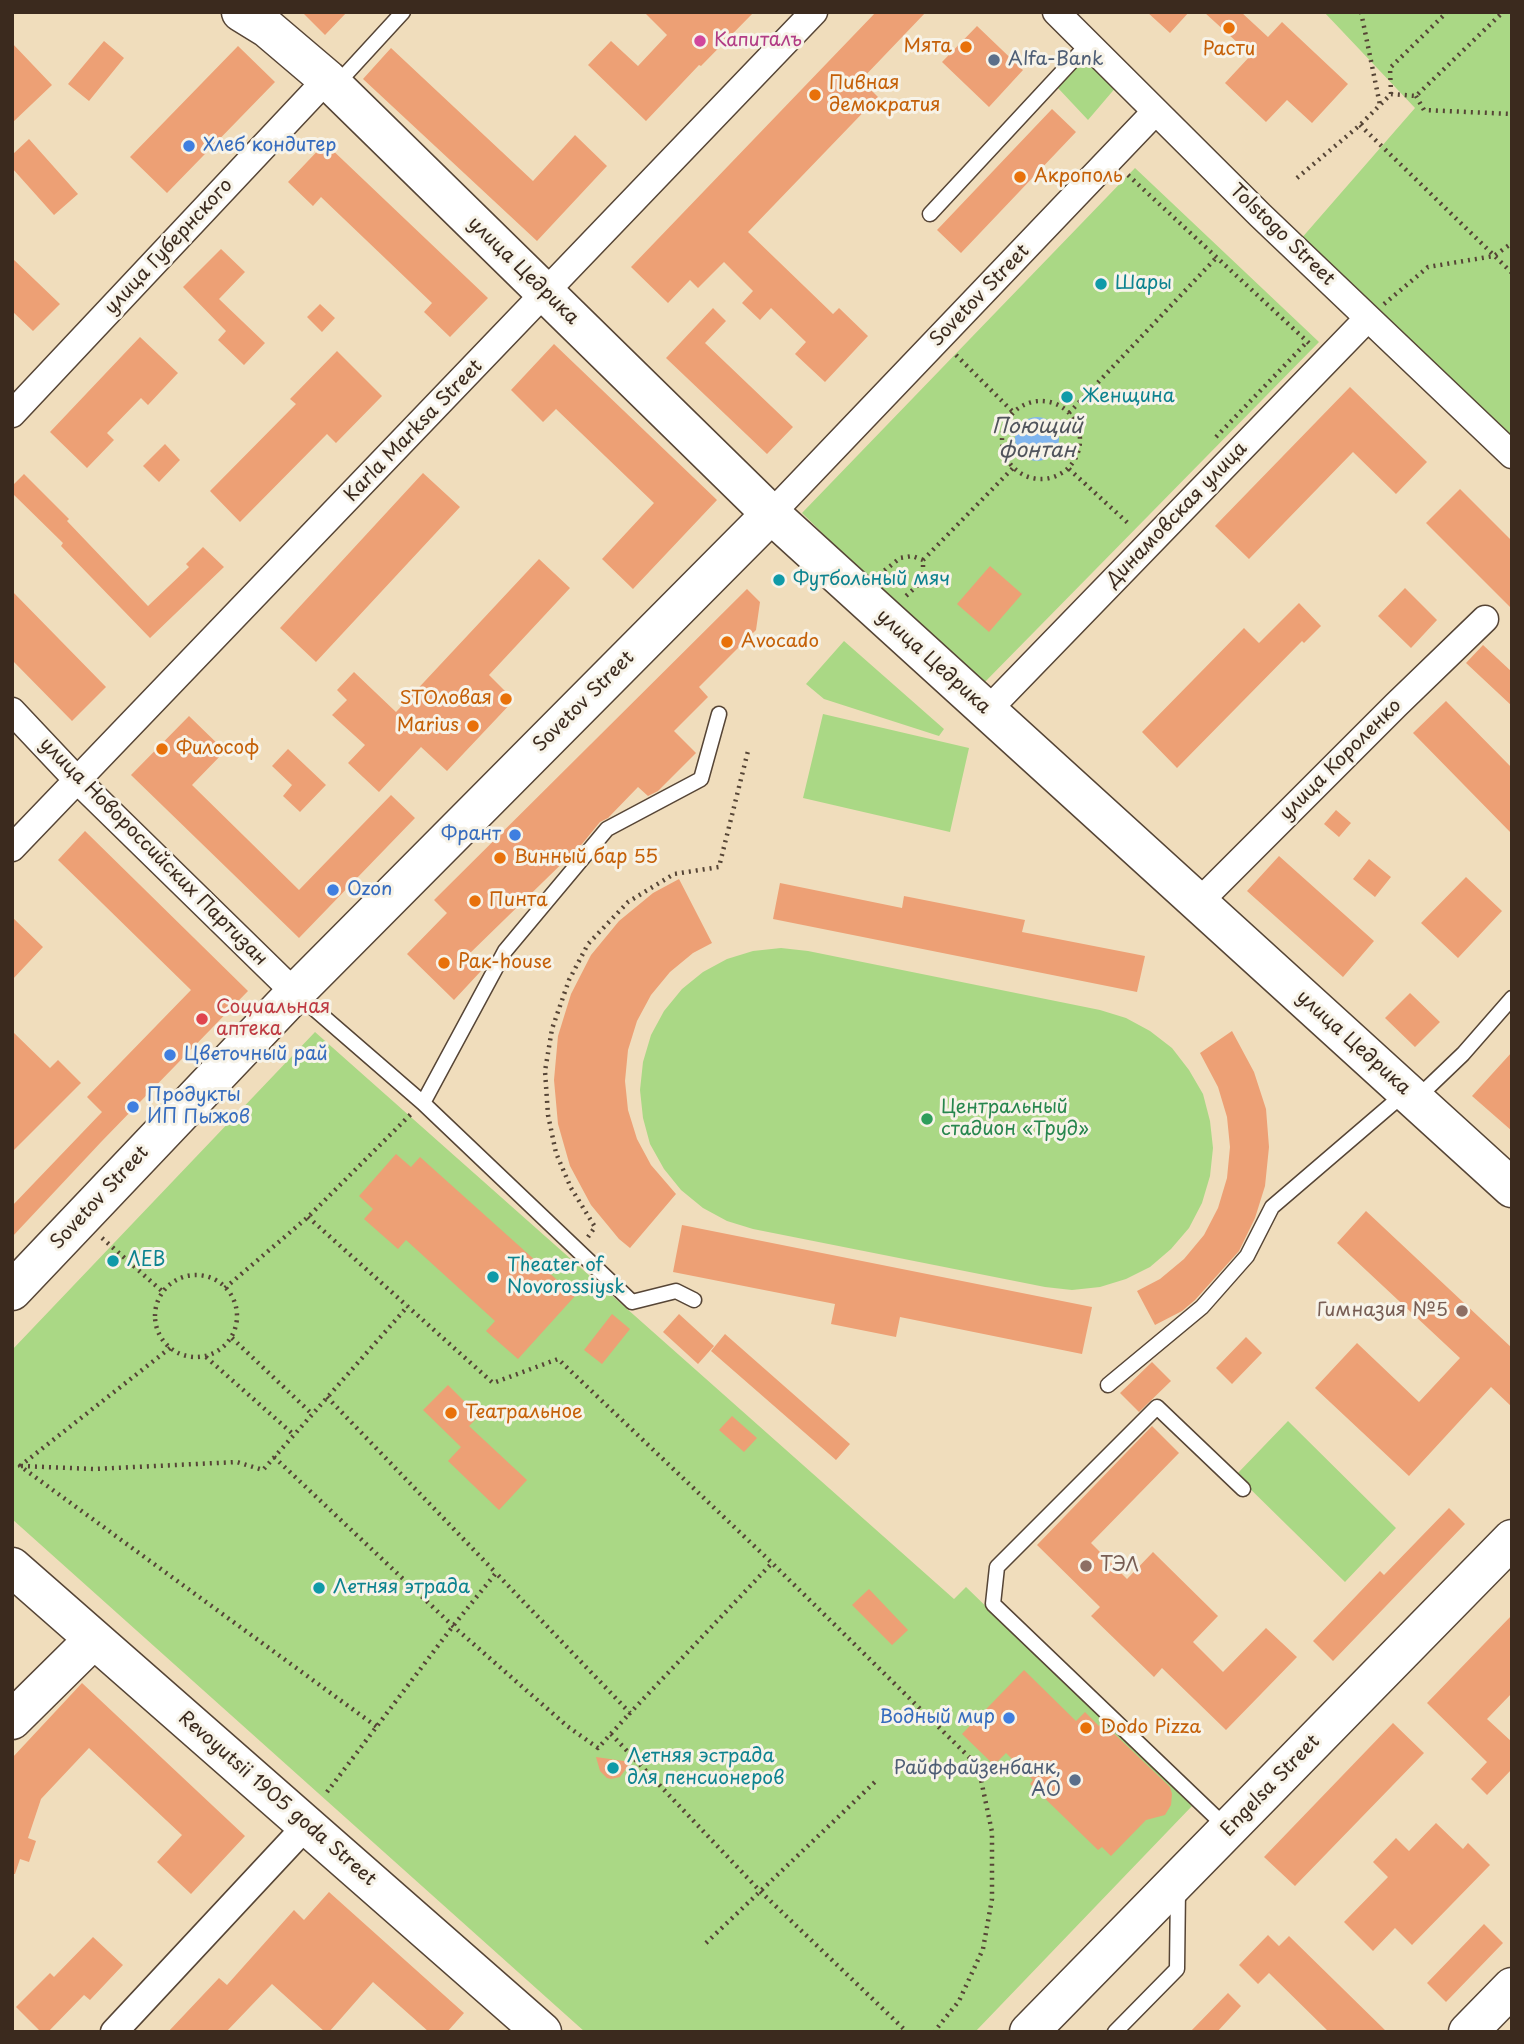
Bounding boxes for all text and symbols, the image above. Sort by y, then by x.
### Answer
marker: Расти [1221,20,1237,36]
place label: Капиталъ [714,30,802,52]
marker: Капиталъ [692,33,708,49]
place label: Мята [904,36,952,58]
marker: Мята [958,39,974,55]
place label: Расти [1203,39,1255,61]
place label: Alfa-Bank [1008,49,1104,71]
marker: Alfa-Bank [986,52,1002,68]
place label: Пивная демократия [829,73,941,117]
marker: Пивная демократия [807,87,823,103]
place label: Хлеб кондитер [203,135,337,157]
marker: Хлеб кондитер [181,138,197,154]
place label: Акрополь [1034,166,1123,188]
marker: Акрополь [1012,169,1028,185]
street label: улица Губернского [100,174,238,320]
street label: Tolstogo Street [1225,179,1339,291]
street label: улица Цедрика [463,212,583,330]
street label: Sovetov Street [925,240,1035,352]
place label: Шары [1115,273,1172,295]
marker: Шары [1093,276,1109,292]
street label: Karla Marksa Street [340,355,488,507]
place label: Женщина [1081,386,1175,408]
marker: Женщина [1059,389,1075,405]
water label: Поющий фонтан [992,414,1082,464]
street label: Динамовская улица [1102,438,1252,592]
place label: Футбольный мяч [793,569,950,591]
marker: Футбольный мяч [771,572,787,588]
street label: улица Цедрика [871,605,995,719]
place label: Avocado [741,631,819,653]
marker: Avocado [719,634,735,650]
street label: Sovetov Street [529,647,639,757]
place label: STOловая [400,688,492,710]
marker: STOловая [498,691,514,707]
street label: улица Короленко [1276,695,1406,825]
place label: Marius [397,715,459,737]
marker: Marius [465,718,481,734]
street label: улица Новороссийских Партизан [34,733,272,971]
place label: Философ [176,738,259,760]
marker: Философ [154,741,170,757]
place label: Франт [441,824,501,846]
marker: Франт [507,827,523,843]
place label: Винный бар 55 [514,847,658,869]
marker: Винный бар 55 [492,850,508,866]
place label: Ozon [347,879,392,901]
marker: Ozon [325,882,341,898]
place label: Пинта [489,890,548,912]
marker: Пинта [467,893,483,909]
place label: Рак-house [458,952,552,974]
marker: Рак-house [436,955,452,971]
street label: улица Цедрика [1291,986,1415,1100]
place label: Социальная аптека [216,997,330,1041]
marker: Социальная аптека [194,1011,210,1027]
place label: Цветочный рай [184,1044,328,1066]
marker: Цветочный рай [162,1047,178,1063]
place label: Продукты ИП Пыжов [147,1085,250,1129]
place label: Центральный стадион «Труд» [941,1097,1089,1141]
marker: Продукты ИП Пыжов [125,1099,141,1115]
marker: Центральный стадион «Труд» [919,1111,935,1127]
street label: Sovetov Street [46,1141,154,1255]
place label: ЛЕВ [127,1250,165,1272]
marker: ЛЕВ [105,1253,121,1269]
place label: Theater of Novorossiysk [507,1255,625,1299]
marker: Theater of Novorossiysk [485,1269,501,1285]
place label: Гимназия №5 [1317,1300,1448,1322]
marker: Гимназия №5 [1454,1303,1470,1319]
place label: Театральное [465,1402,583,1424]
marker: Театральное [443,1405,459,1421]
place label: ТЭЛ [1100,1555,1139,1577]
marker: ТЭЛ [1078,1558,1094,1574]
place label: Летняя этрада [333,1577,470,1599]
marker: Летняя этрада [311,1580,327,1596]
street label: Revoyutsii 1905 goda Street [173,1707,381,1891]
place label: Водный мир [879,1707,995,1729]
marker: Водный мир [1001,1710,1017,1726]
place label: Dodo Pizza [1100,1717,1201,1739]
marker: Dodo Pizza [1078,1720,1094,1736]
street label: Engelsa Street [1217,1731,1325,1841]
place label: Летняя эстрада для пенсионеров [627,1746,784,1790]
place label: Райффайзенбанк, АО [894,1758,1061,1802]
marker: Летняя эстрада для пенсионеров [605,1760,621,1776]
marker: Райффайзенбанк, АО [1067,1772,1083,1788]

